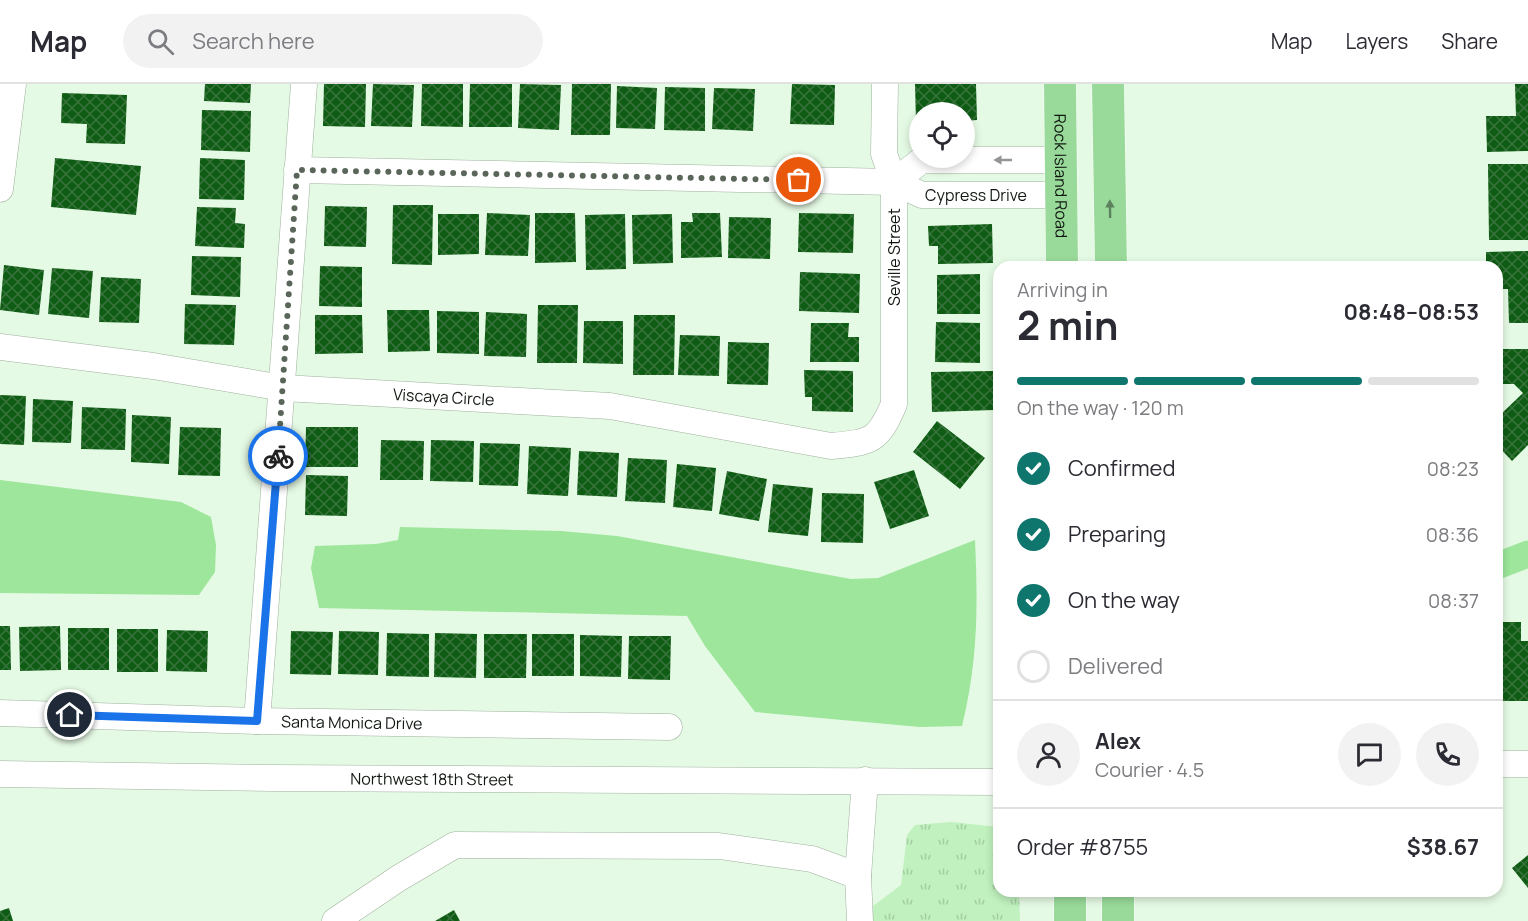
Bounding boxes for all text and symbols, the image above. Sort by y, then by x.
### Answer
search box [123,14,543,68]
text: Map [30,22,87,60]
icon: search [144,25,177,58]
text: Search here [192,26,315,56]
text: Map [1271,27,1312,55]
text: Layers [1345,27,1408,55]
text: Share [1441,27,1498,55]
map controls [909,102,975,168]
button: locate [909,102,975,168]
street label: Rock Island Road [1049,114,1073,238]
pin [773,154,824,205]
one-way arrow [993,155,1012,165]
icon: bag [782,163,815,196]
street label: Cypress Drive [925,184,1027,206]
one-way arrow [1105,199,1115,218]
street label: Seville Street [883,208,905,306]
text: Arriving in [1017,276,1108,303]
text: 08:48–08:53 [1344,297,1479,327]
text: 2 min [1017,298,1118,352]
street label: Viscaya Circle [392,383,495,411]
text: On the way · 120 m [1017,394,1184,421]
courier [248,426,308,486]
icon: bike [262,440,295,473]
icon: check [1017,452,1050,485]
text: Confirmed [1068,453,1176,483]
text: 08:23 [1427,455,1479,482]
icon: check [1017,518,1050,551]
text: Preparing [1068,519,1166,549]
text: 08:36 [1426,521,1479,548]
icon: check [1017,584,1050,617]
text: On the way [1068,585,1180,615]
text: 08:37 [1428,587,1479,614]
text: Delivered [1068,651,1163,681]
pin [44,689,95,740]
icon: home [53,698,86,731]
street label: Santa Monica Drive [281,710,423,734]
button: person [1017,723,1080,786]
button: chat [1338,723,1401,786]
button: phone [1416,723,1479,786]
text: Alex [1095,726,1141,756]
text: Courier · 4.5 [1095,756,1204,783]
street label: Northwest 18th Street [350,767,514,790]
text: Order #8755 [1017,832,1148,862]
text: $38.67 [1407,832,1479,862]

